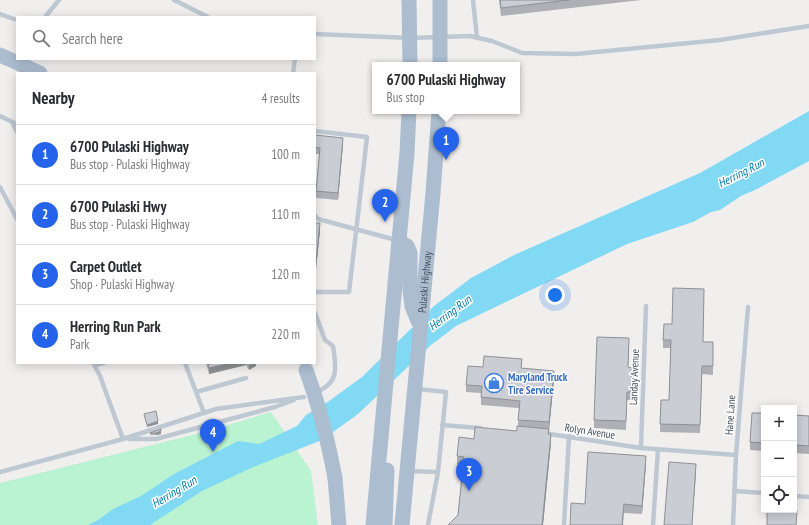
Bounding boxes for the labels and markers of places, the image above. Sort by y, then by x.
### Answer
pin: 1 [433,127,459,160]
pin: 2 [372,189,398,222]
place label: Maryland Truck Tire Service [508,370,568,397]
shop icon: Maryland Truck Tire Service [483,372,505,394]
pin: 4 [200,419,226,452]
pin: 3 [456,458,482,491]

